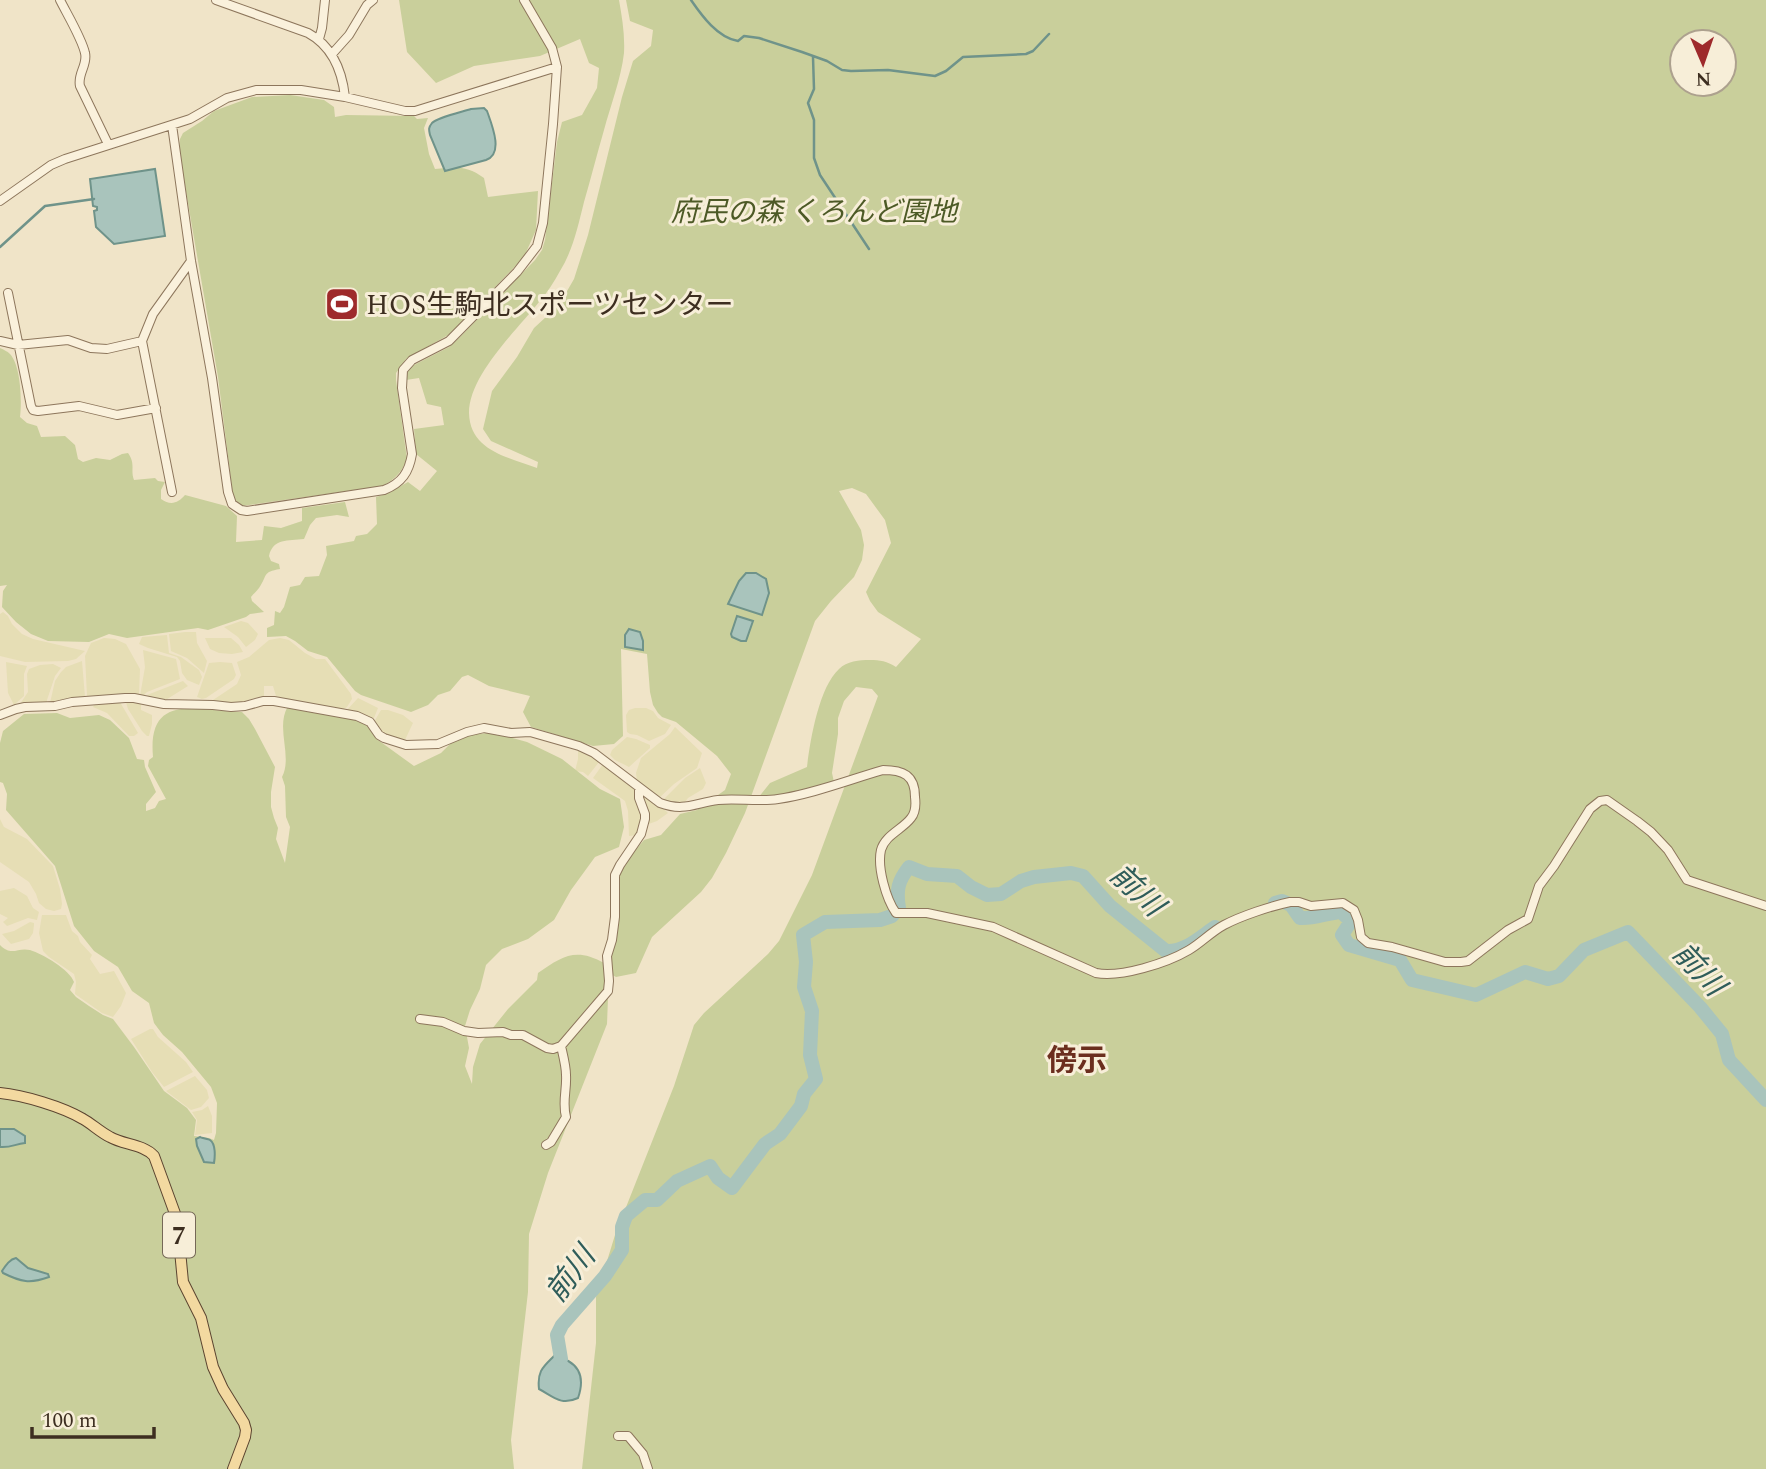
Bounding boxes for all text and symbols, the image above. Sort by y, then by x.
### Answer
north arrow [1668,28,1738,98]
text: N [1695,64,1712,93]
park label: 府民の森 くろんど園地 [671,191,960,234]
place label: HOS生駒北スポーツセンター [366,284,734,327]
sports icon: HOS生駒北スポーツセンター [323,285,361,323]
water label: 前川 [1099,853,1176,930]
water label: 前川 [1661,932,1738,1010]
district label: 傍示 [1047,1038,1107,1084]
road number: 7 [163,1212,195,1258]
water label: 前川 [534,1234,609,1312]
scale bar [32,1396,154,1440]
text: 100 m [42,1405,97,1437]

